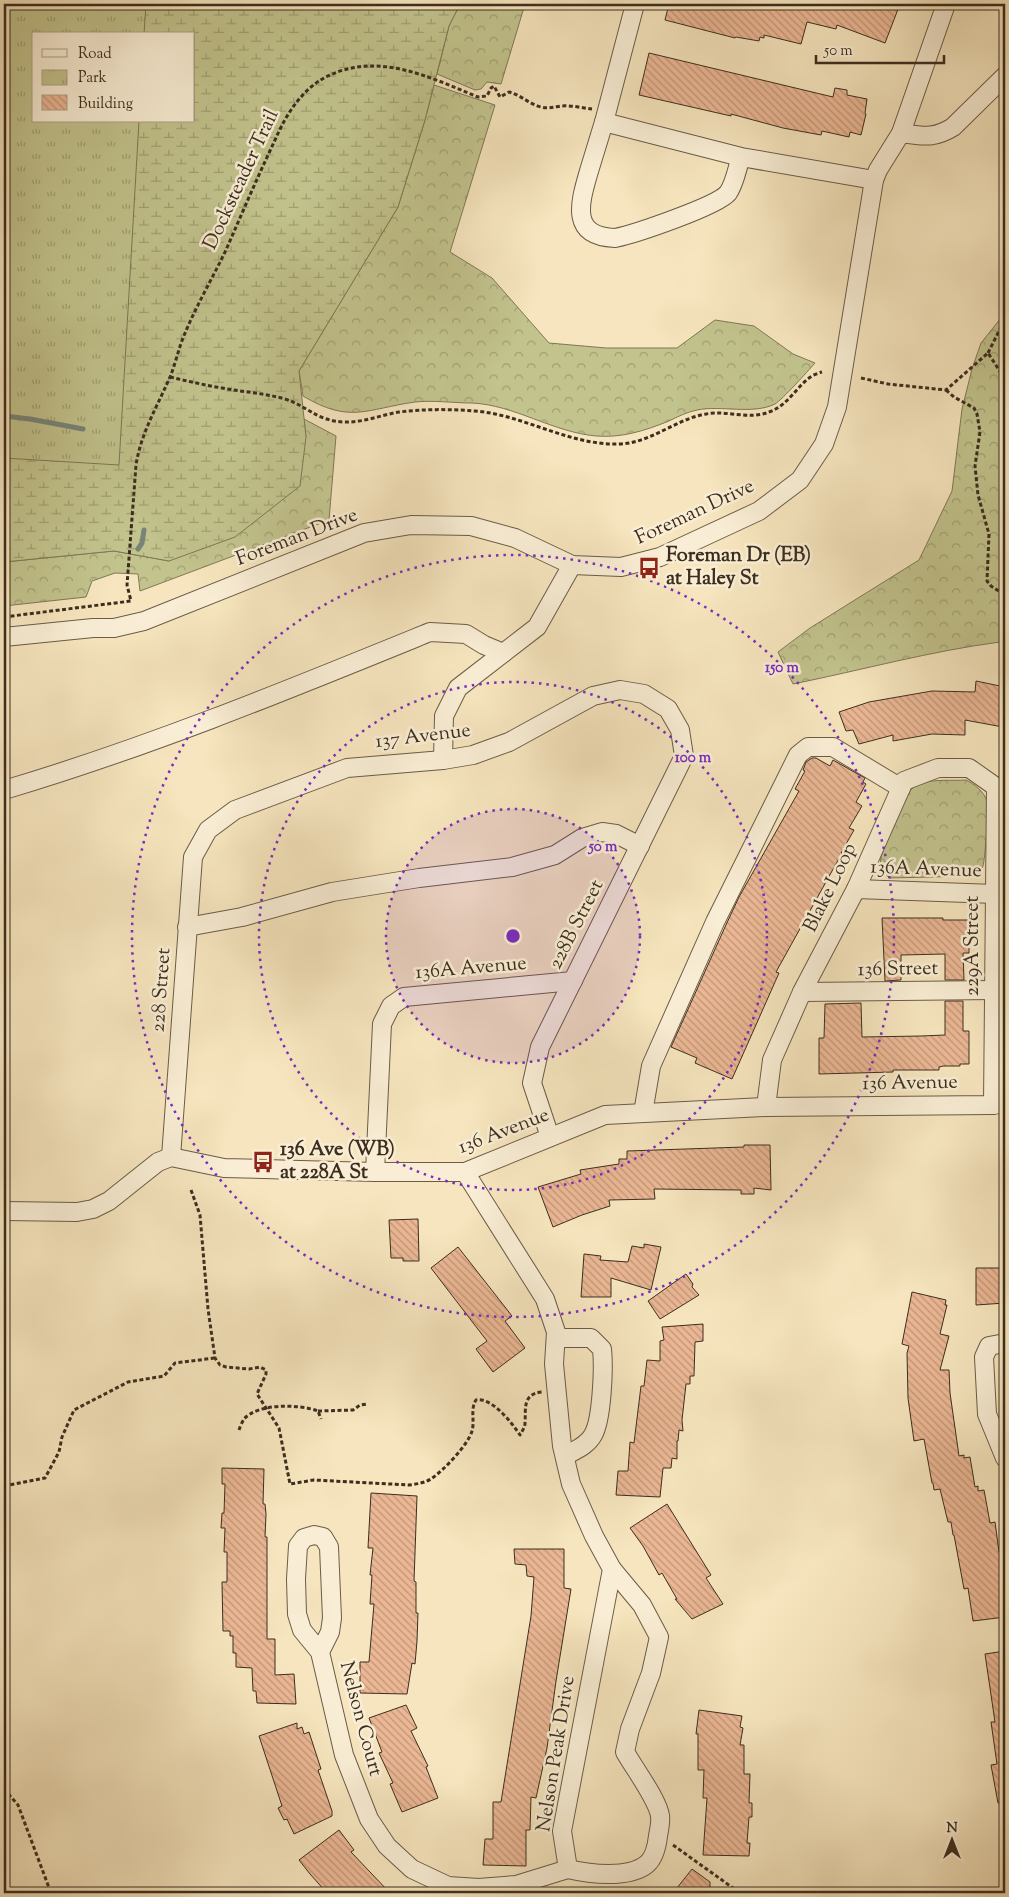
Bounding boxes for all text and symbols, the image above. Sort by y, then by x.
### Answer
legend [32,32,195,122]
scale bar [816,32,944,64]
text: 50 m [823,41,853,62]
text: Road [78,44,112,65]
text: Park [78,68,107,89]
text: Building [78,94,133,115]
street label: Docksteader Trail [197,105,287,255]
street label: Foreman Drive [631,473,759,553]
street label: Foreman Drive [232,501,362,575]
place label: Foreman Dr (EB) at Haley St [666,542,811,594]
bus stop icon: Foreman Dr (EB) at Haley St [636,555,662,581]
text: 150 m [765,658,799,679]
street label: 137 Avenue [374,717,472,757]
text: 100 m [675,748,712,769]
text: 50 m [588,837,618,858]
street label: Blake Loop [797,838,865,938]
street label: 136A Avenue [870,854,982,886]
street label: 228B Street [542,875,612,975]
street label: 229A Street [959,896,988,996]
centre of rings [504,927,522,945]
street label: 228 Street [145,947,179,1033]
street label: 136A Avenue [414,950,528,988]
street label: 136 Street [857,955,939,985]
street label: 136 Avenue [862,1069,958,1099]
street label: 136 Avenue [454,1101,554,1163]
place label: 136 Ave (WB) at 228A St [280,1136,395,1188]
bus stop icon: 136 Ave (WB) at 228A St [250,1149,276,1175]
street label: Nelson Court [331,1658,389,1780]
street label: Nelson Peak Drive [530,1674,584,1834]
north arrow [926,1814,976,1864]
text: N [946,1819,958,1839]

